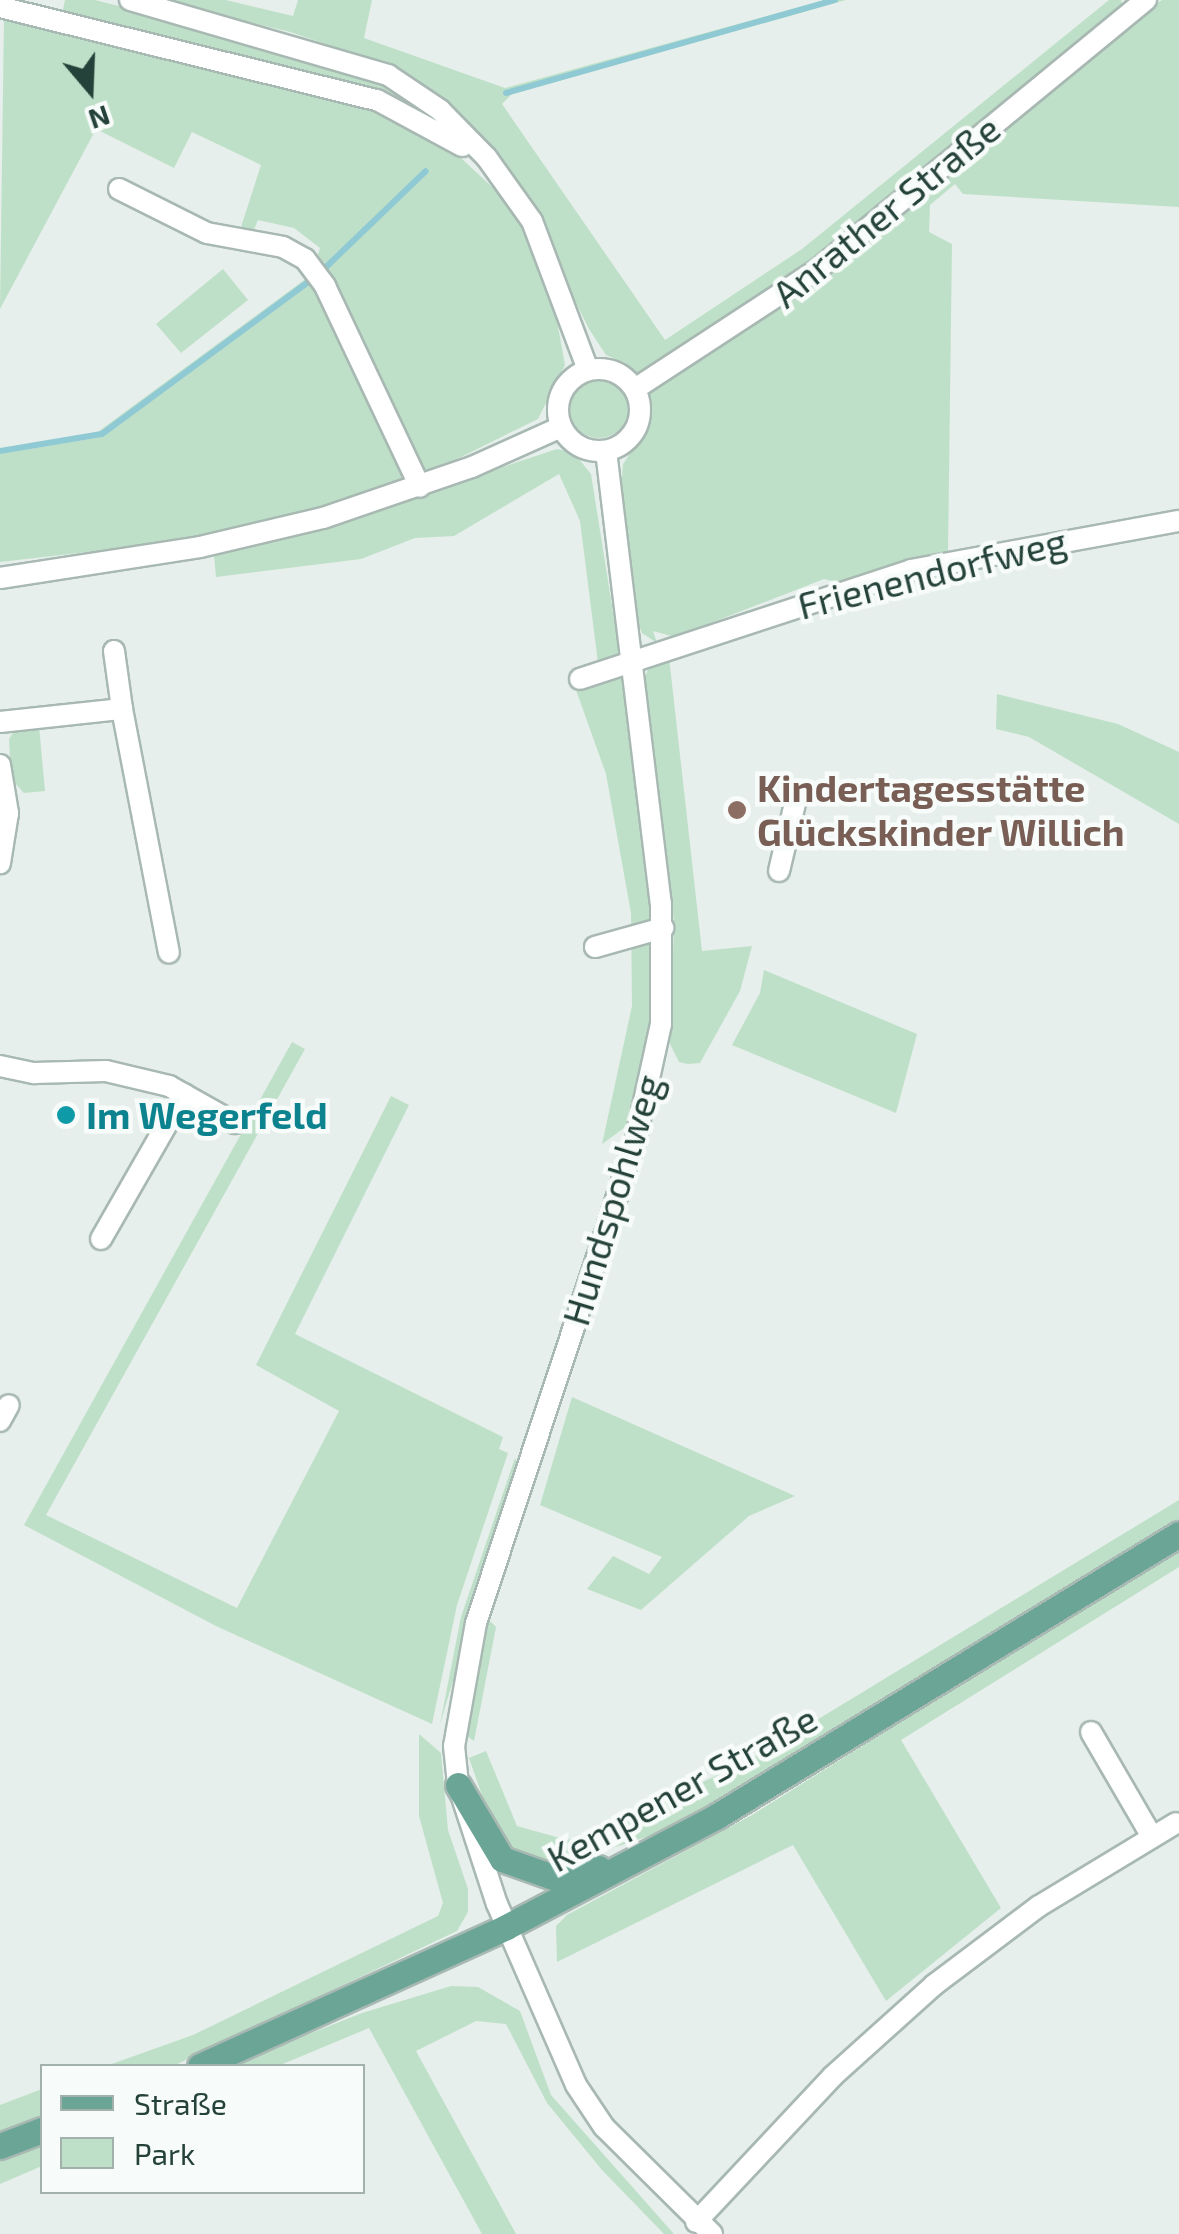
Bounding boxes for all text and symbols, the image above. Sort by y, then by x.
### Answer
north arrow [40,40,140,140]
text: N [85,99,115,138]
street label: Anrather Straße [763,105,1009,317]
street label: Frienendorfweg [793,518,1071,628]
place label: Kindertagesstätte Glückskinder Willich [757,765,1126,854]
marker: Kindertagesstätte Glückskinder Willich [726,799,748,821]
street label: Hundspohlweg [552,1069,672,1331]
place label: Im Wegerfeld [86,1092,328,1138]
marker: Im Wegerfeld [55,1104,77,1126]
street label: Kempener Straße [539,1695,825,1881]
legend [40,2064,365,2194]
text: Straße [134,2085,227,2121]
text: Park [134,2135,195,2171]

